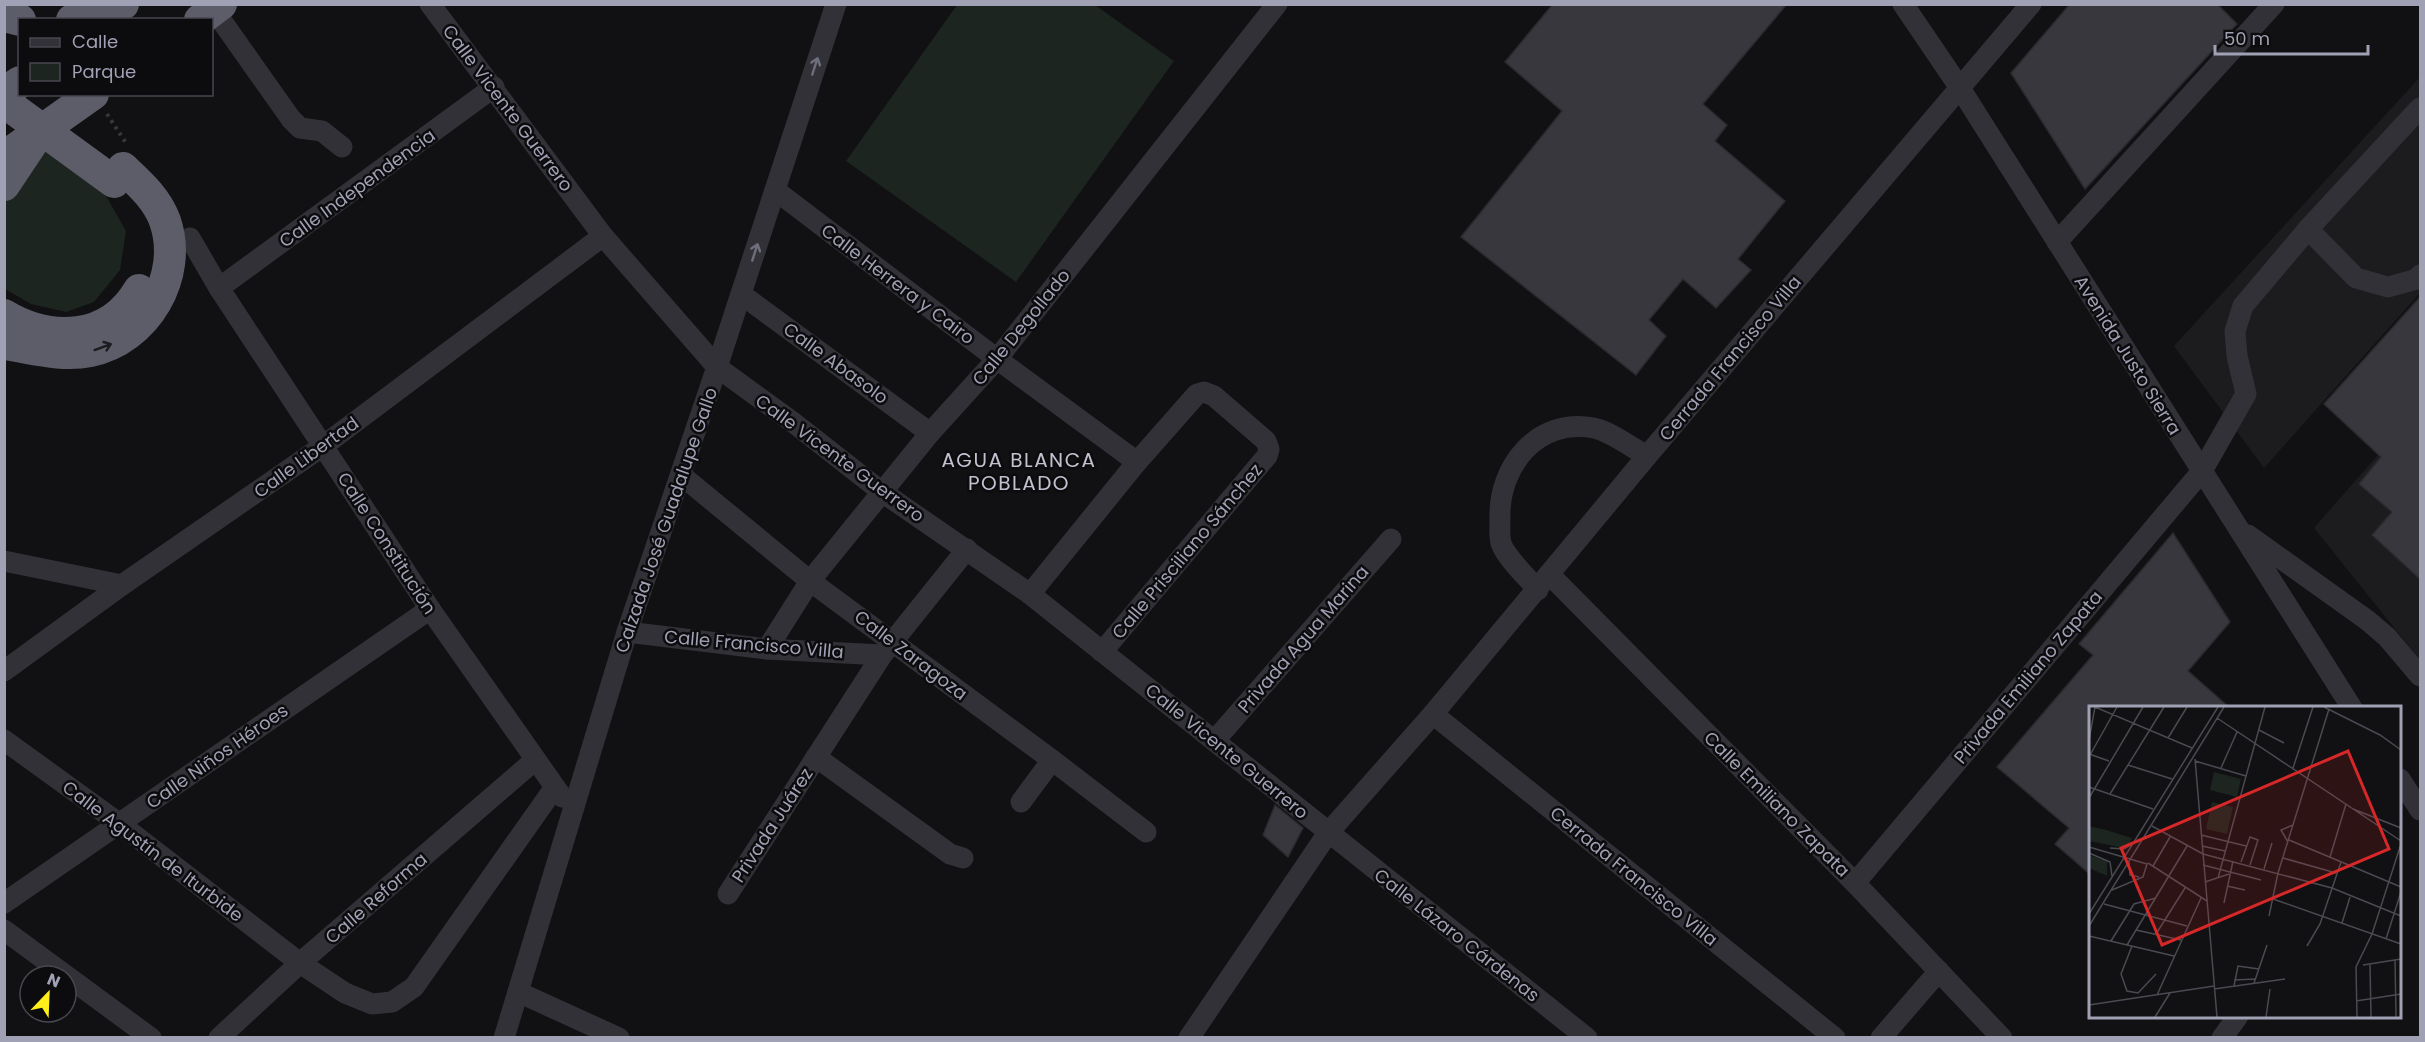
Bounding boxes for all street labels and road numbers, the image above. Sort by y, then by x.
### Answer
street label: Calle Vicente Guerrero [437,19,579,197]
street label: Calle Independencia [274,123,440,253]
street label: Calle Herrera y Cairo [816,218,980,350]
street label: Calle Degollado [966,264,1076,390]
street label: Cerrada Francisco Villa [1653,270,1807,446]
street label: Avenida Justo Sierra [2069,271,2187,439]
street label: Calle Abasolo [778,316,894,410]
street label: Calzada José Guadalupe Gallo [609,384,723,656]
street label: Calle Vicente Guerrero [750,388,930,528]
street label: Calle Libertad [248,410,364,504]
street label: Calle Prisciliano Sánchez [1106,458,1268,644]
street label: Calle Constitución [332,467,442,619]
street label: Privada Agua Marina [1232,560,1374,718]
street label: Privada Emiliano Zapata [1948,585,2108,769]
street label: Calle Zaragoza [849,604,973,706]
street label: Calle Francisco Villa [663,624,845,664]
street label: Calle Vicente Guerrero [1140,677,1314,825]
street label: Calle Niños Héroes [141,698,293,814]
street label: Calle Emiliano Zapata [1699,726,1855,882]
street label: Privada Juárez [725,763,819,887]
street label: Calle Agustín de Iturbide [57,775,249,927]
street label: Cerrada Francisco Villa [1545,801,1723,951]
street label: Calle Reforma [320,847,432,949]
street label: Calle Lázaro Cárdenas [1369,863,1545,1007]

